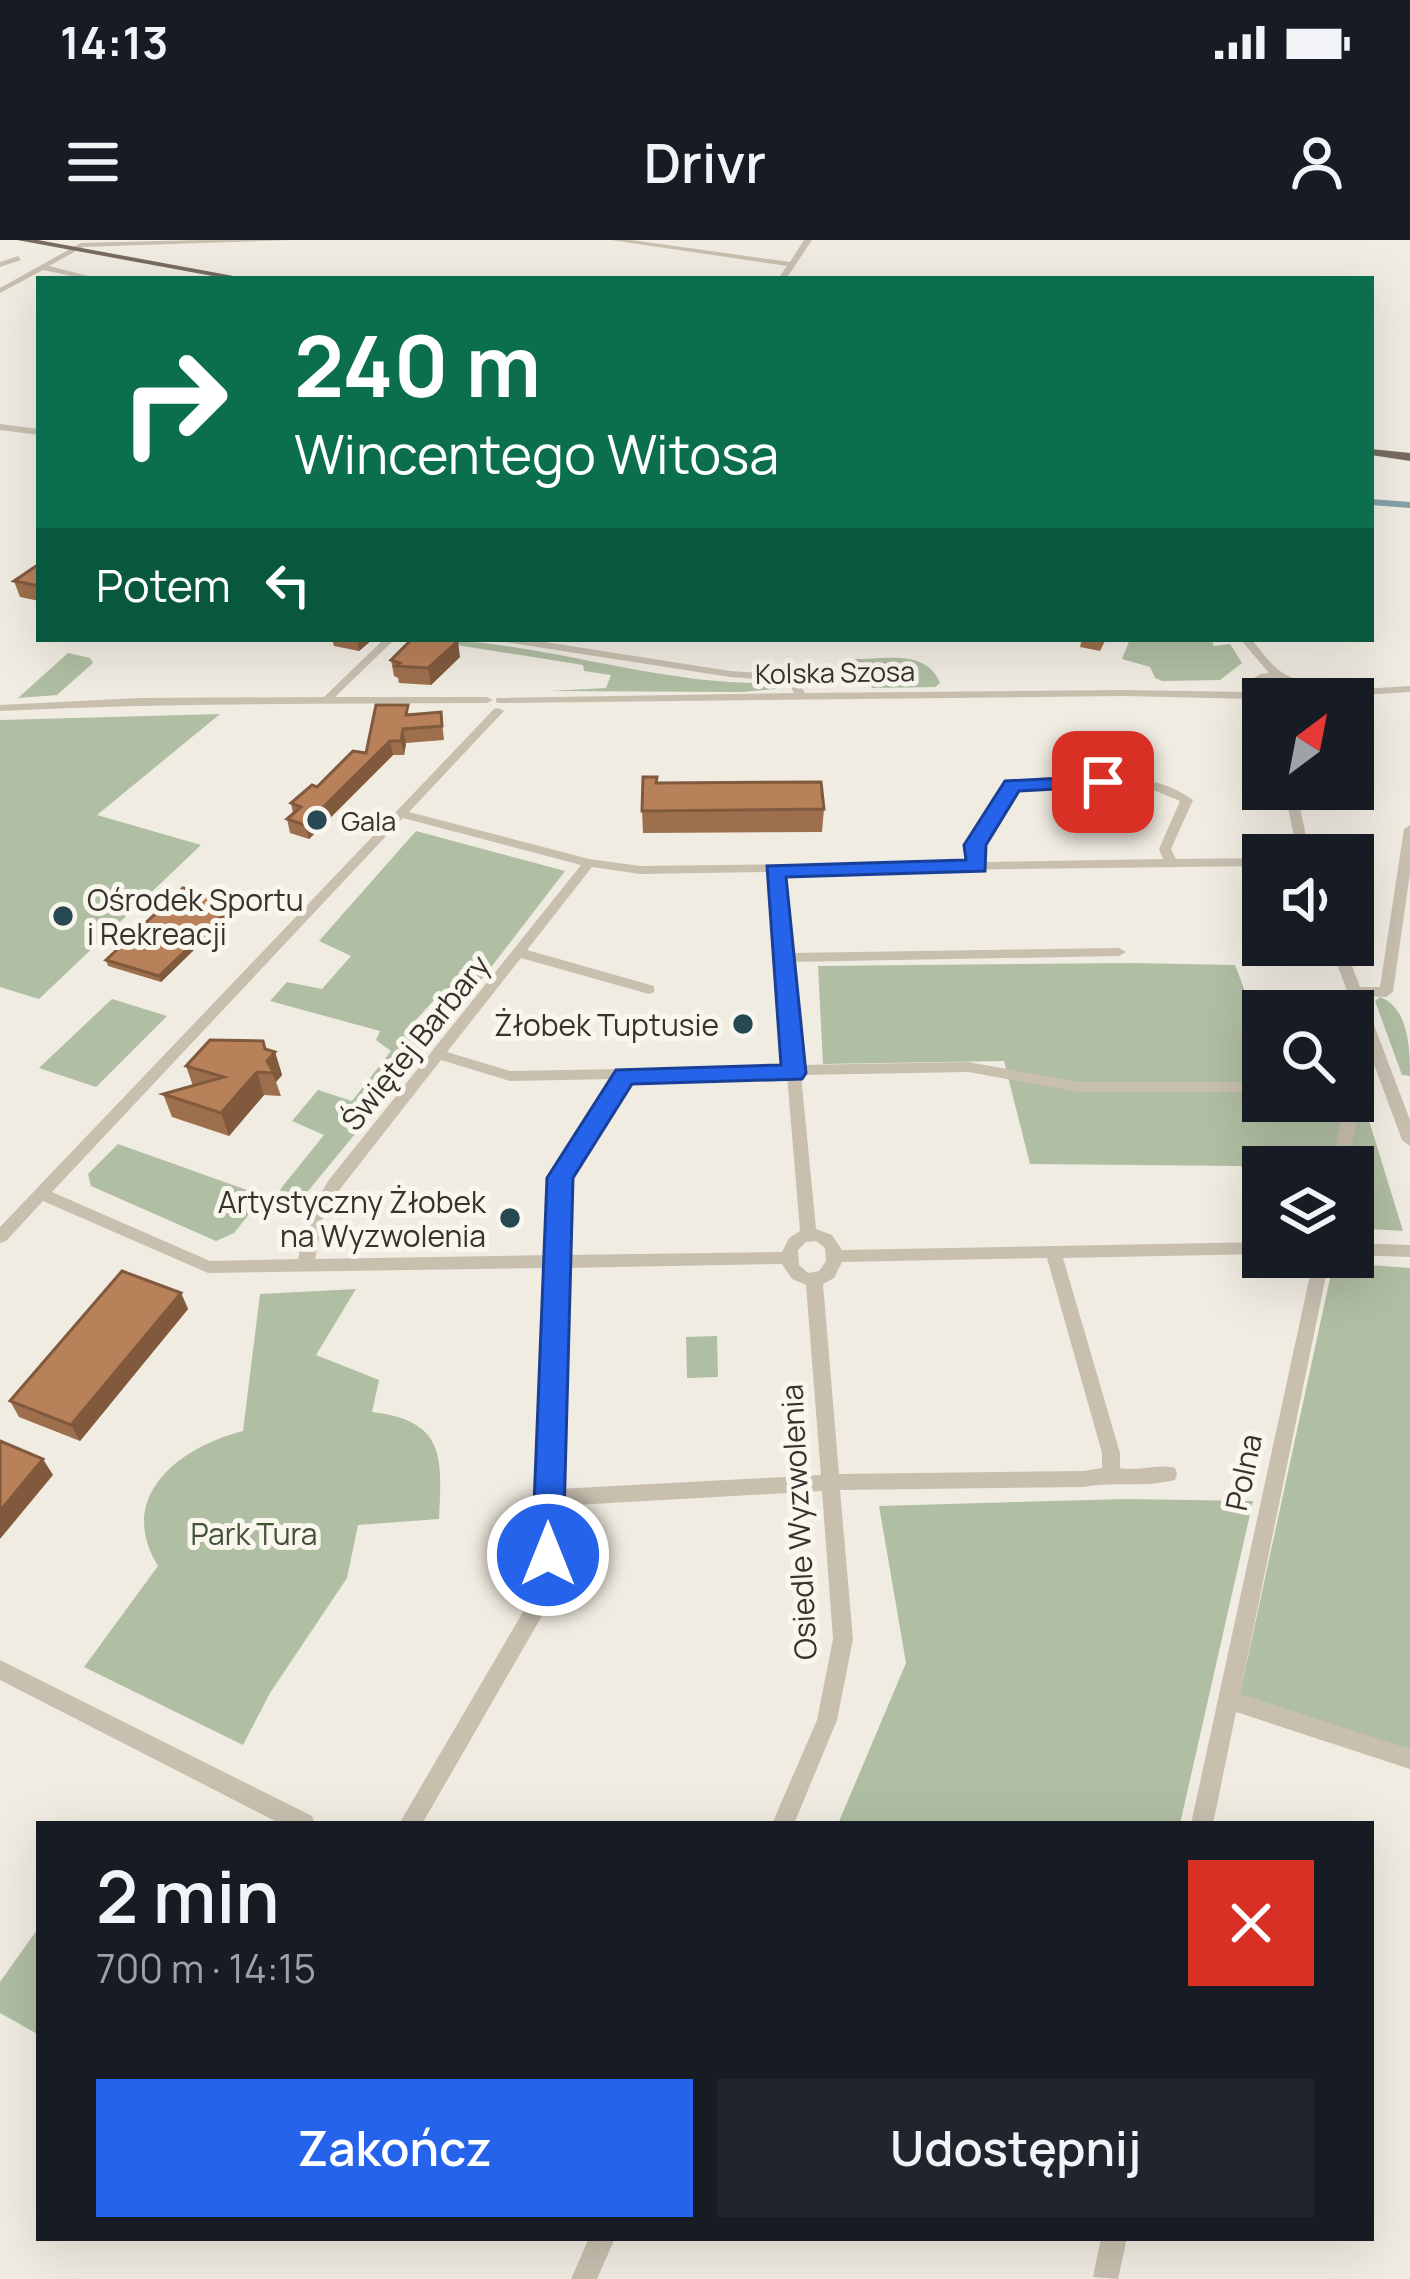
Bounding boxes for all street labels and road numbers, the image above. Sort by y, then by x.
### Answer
street label: Kolska Szosa [755,652,915,692]
street label: Świętej Barbary [331,945,499,1139]
street label: Osiedle Wyzwolenia [770,1383,826,1661]
street label: Polna [1215,1430,1271,1514]

